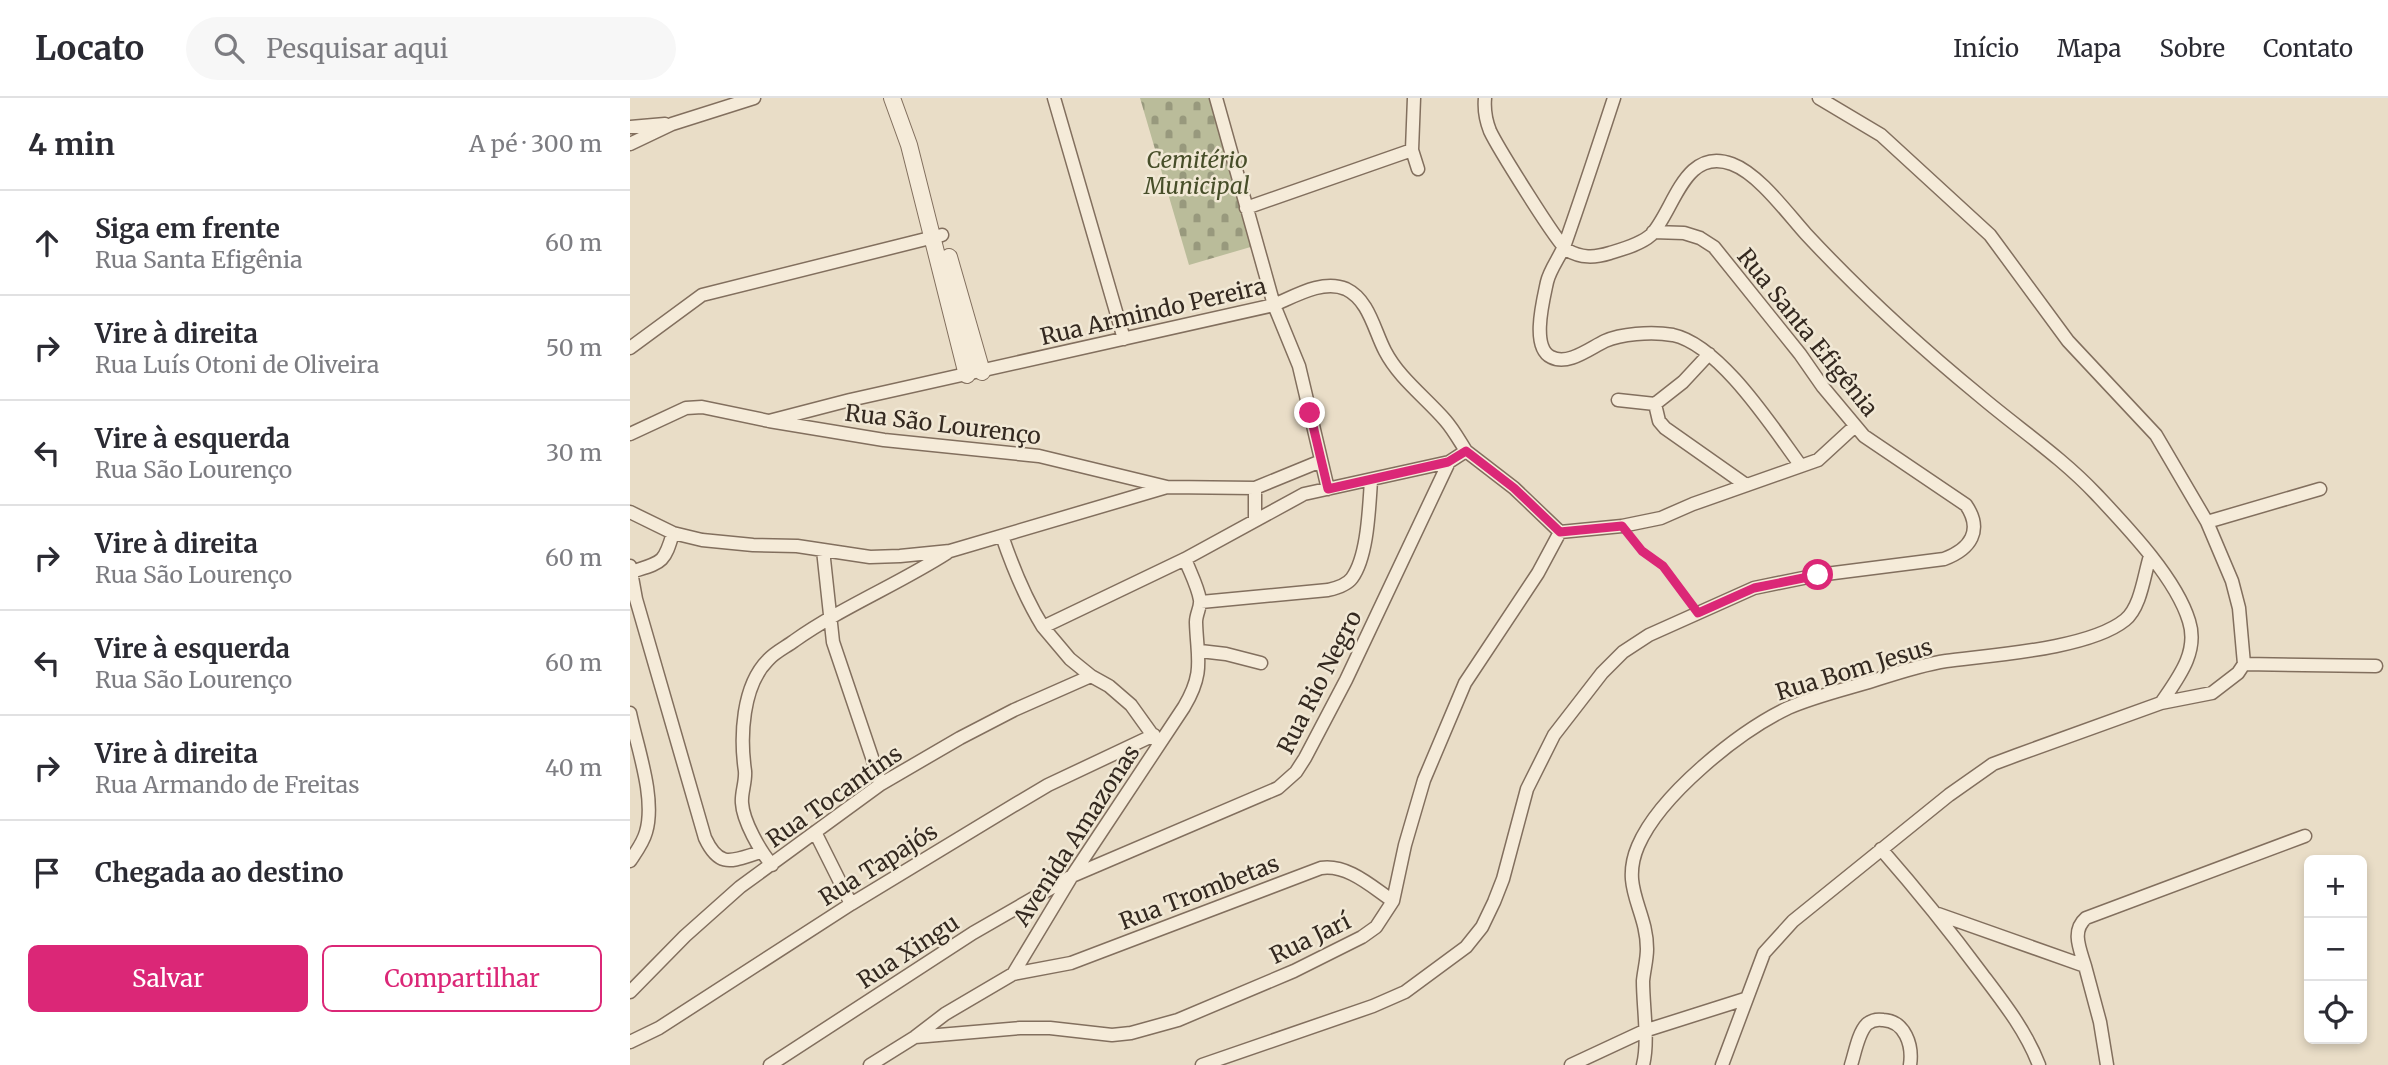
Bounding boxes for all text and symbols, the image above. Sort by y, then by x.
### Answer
search box [186,17,676,80]
text: Locato [35,28,144,69]
icon: search [210,29,248,67]
text: Pesquisar aqui [266,32,448,65]
text: Início [1953,33,2019,64]
text: Mapa [2057,33,2121,64]
text: Sobre [2159,33,2225,64]
text: Contato [2263,33,2353,64]
text: 4 min [28,125,115,163]
text: A pé · 300 m [469,129,602,158]
park label: Cemitério Municipal [1143,145,1250,200]
text: Siga em frente [95,212,280,245]
icon: ahead [28,224,66,262]
text: 60 m [545,228,602,257]
street label: Rua Santa Efigênia [1731,242,1885,422]
text: Rua Santa Efigênia [95,245,303,274]
street label: Rua Armindo Pereira [1037,271,1269,351]
text: Vire à direita [95,317,258,350]
icon: right [28,329,66,367]
text: 50 m [546,333,602,362]
text: Rua Luís Otoni de Oliveira [95,350,379,379]
route end [1294,397,1325,428]
street label: Rua São Lourenço [843,398,1043,450]
text: Vire à esquerda [95,422,290,455]
icon: left [28,434,66,472]
text: 30 m [546,438,602,467]
text: Rua São Lourenço [95,455,292,484]
text: Vire à direita [95,527,258,560]
icon: right [28,539,66,577]
text: 60 m [545,543,602,572]
route start [1802,559,1833,590]
text: Rua São Lourenço [95,560,292,589]
street label: Rua Rio Negro [1270,605,1368,759]
street label: Rua Bom Jesus [1772,631,1936,707]
text: Vire à esquerda [95,632,290,665]
icon: left [28,644,66,682]
text: 60 m [545,648,602,677]
text: Rua São Lourenço [95,665,292,694]
text: Vire à direita [95,737,258,770]
street label: Rua Tocantins [761,739,907,853]
street label: Avenida Amazonas [1006,739,1145,932]
icon: right [28,749,66,787]
text: 40 m [545,753,602,782]
text: Rua Armando de Freitas [95,770,359,799]
street label: Rua Tapajós [814,816,942,912]
street label: Rua Trombetas [1115,848,1283,936]
icon: arrive [28,854,66,892]
map controls [2304,855,2367,1044]
button: + [2304,855,2367,918]
text: Chegada ao destino [95,856,344,889]
street label: Rua Jarí [1265,906,1355,970]
street label: Rua Xingu [852,907,964,995]
button: − [2304,918,2367,981]
button: Salvar [28,945,308,1012]
button: Compartilhar [322,945,602,1012]
button: locate [2304,981,2367,1044]

